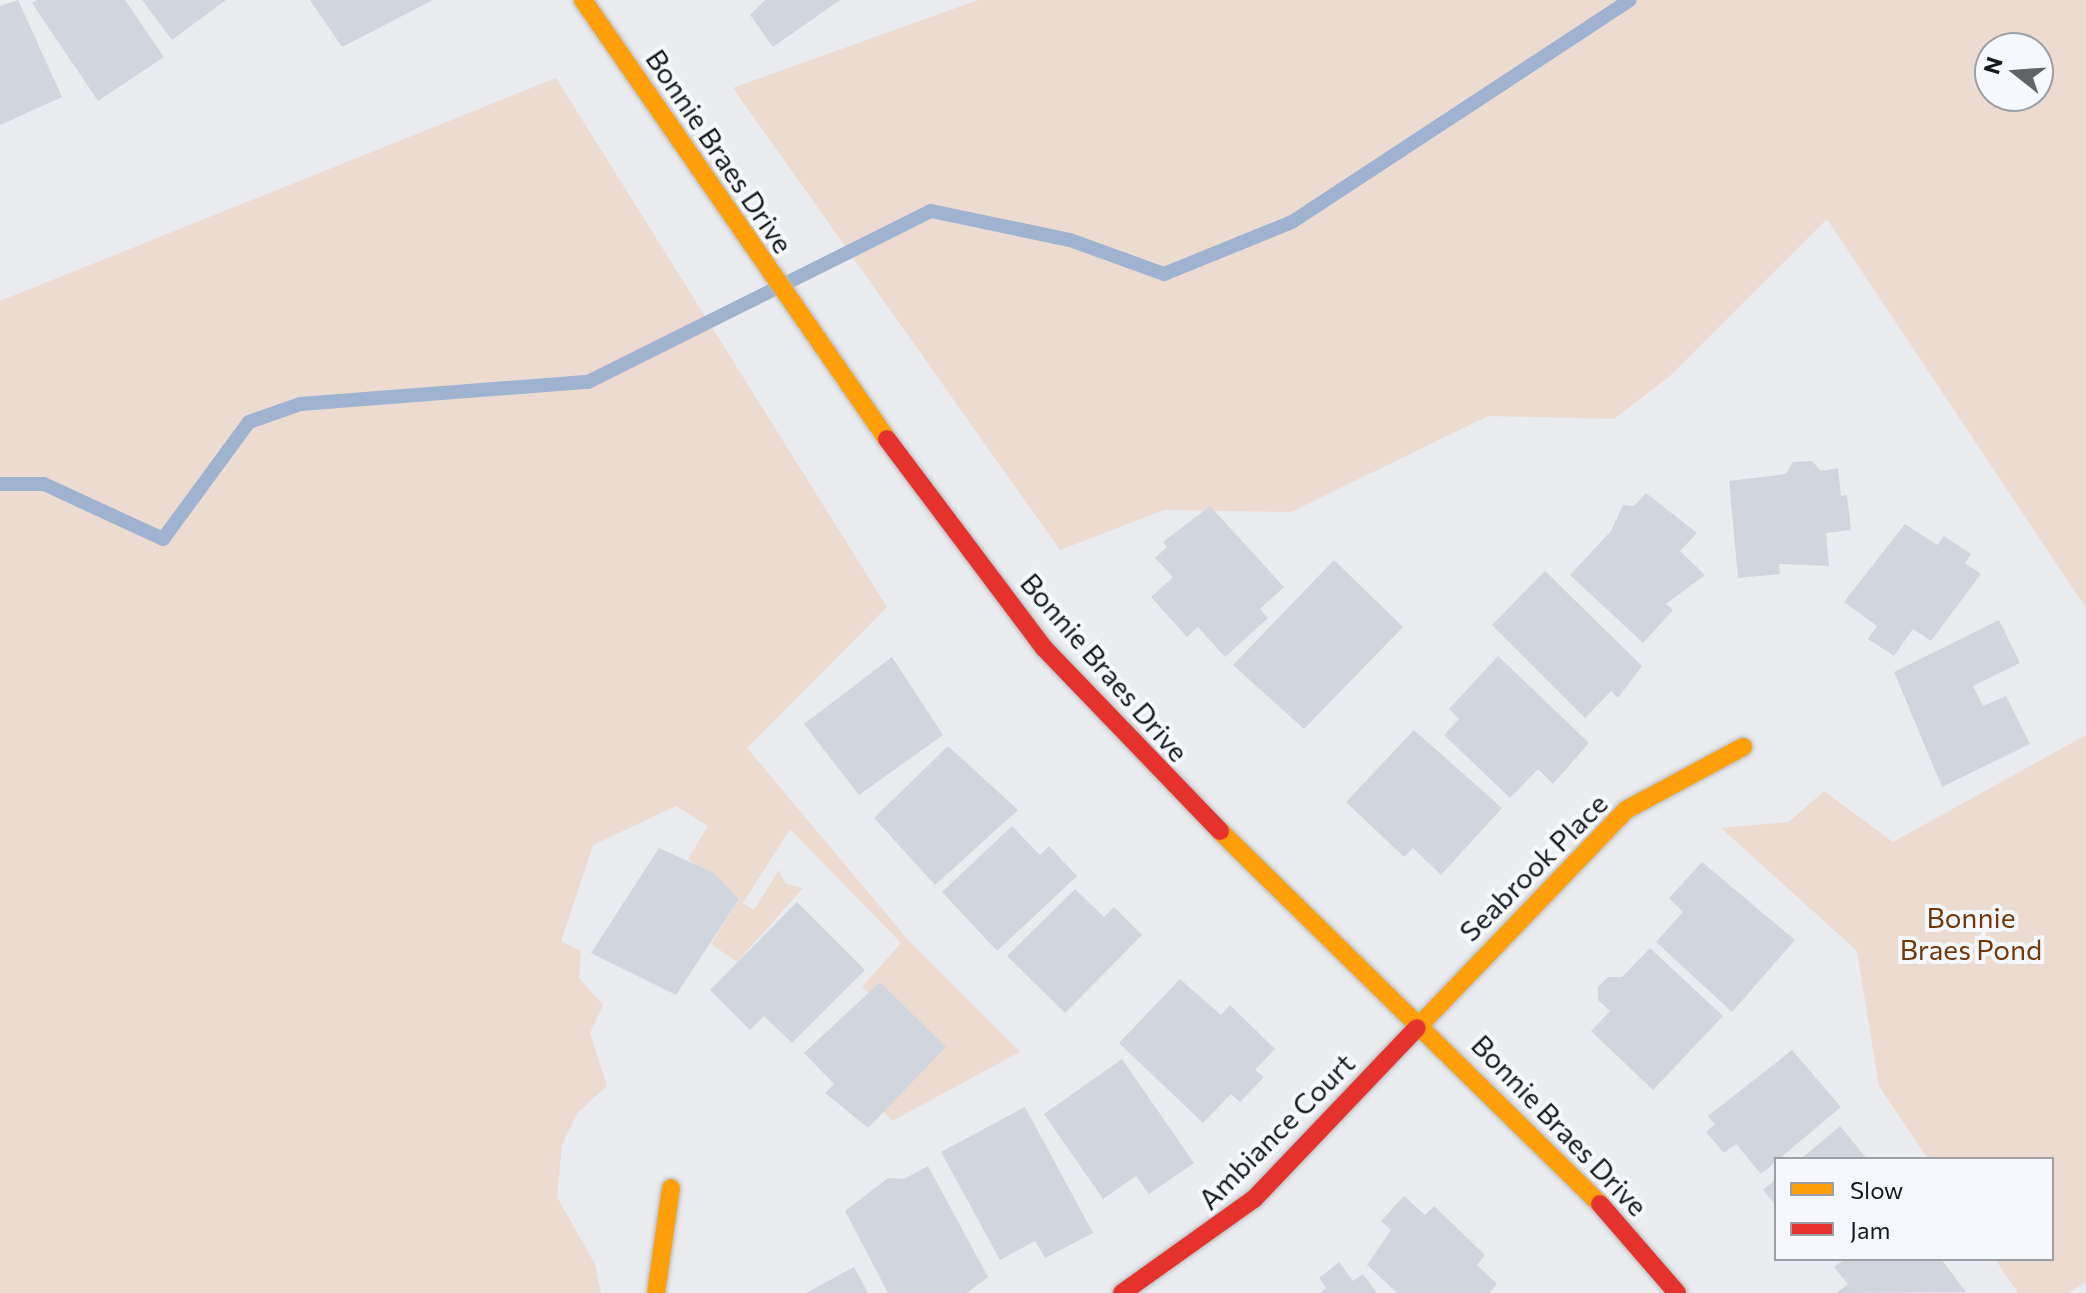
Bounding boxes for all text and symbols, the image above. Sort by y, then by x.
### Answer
north arrow [1974,32,2054,112]
street label: Bonnie Braes Drive [639,43,801,259]
text: N [1977,54,2008,77]
street label: Bonnie Braes Drive [1014,566,1196,768]
street label: Seabrook Place [1452,786,1614,948]
park label: Bonnie Braes Pond [1900,900,2042,966]
street label: Bonnie Braes Drive [1465,1028,1655,1222]
street label: Ambiance Court [1191,1046,1361,1216]
legend [1774,1157,2054,1261]
text: Slow [1850,1175,1903,1204]
text: Jam [1850,1215,1890,1244]

